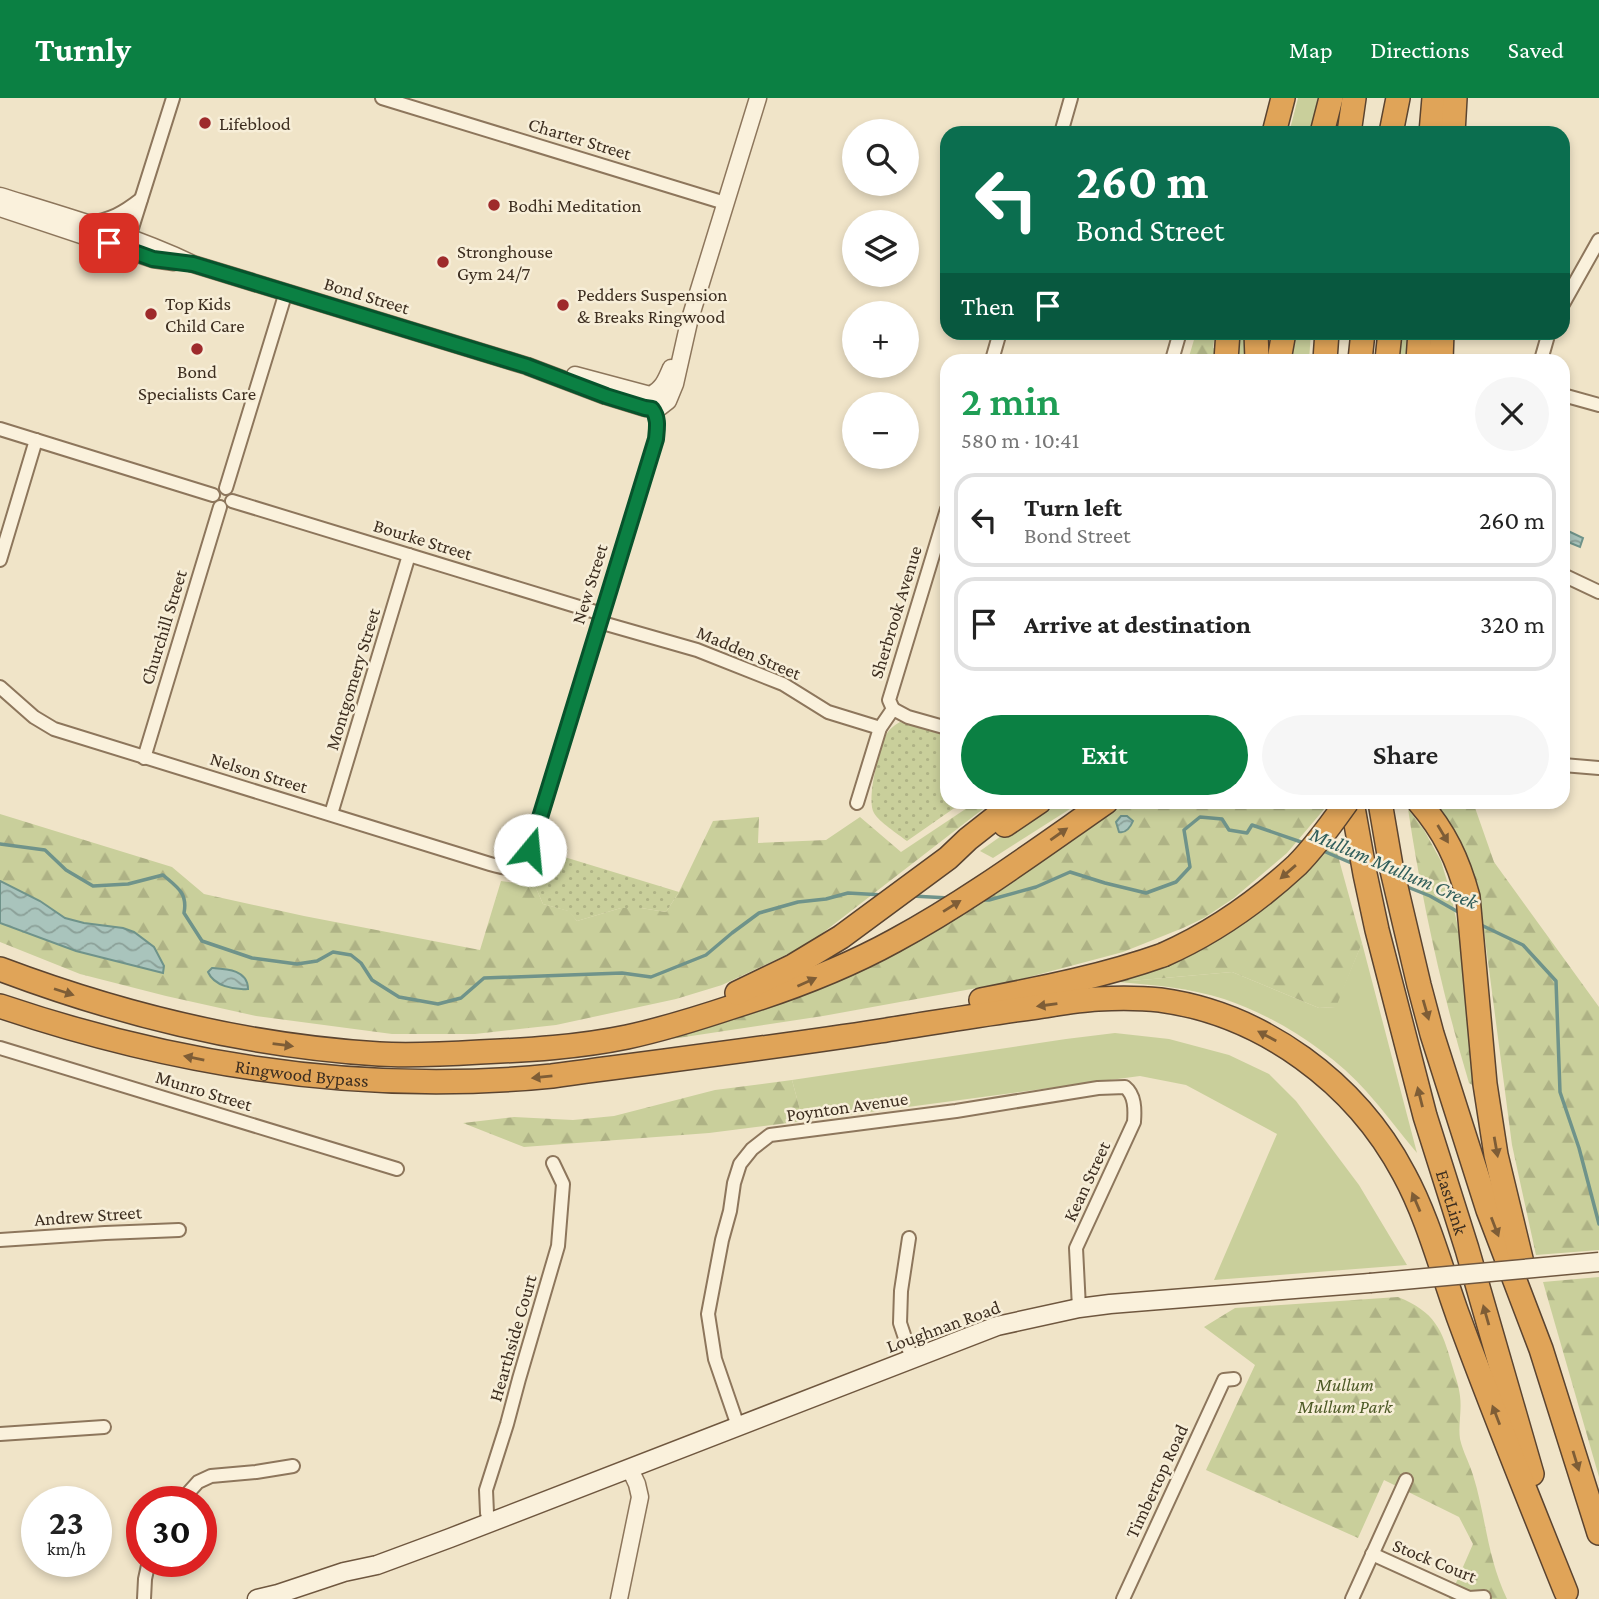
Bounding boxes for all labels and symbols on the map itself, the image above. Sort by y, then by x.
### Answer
place label: Lifeblood [219,113,291,134]
street label: Charter Street [526,113,634,164]
marker: Lifeblood [197,115,213,131]
place label: Bodhi Meditation [508,195,642,216]
marker: Bodhi Meditation [486,197,502,213]
pin [79,213,139,273]
place label: Stronghouse Gym 24/7 [457,241,553,284]
marker: Stronghouse Gym 24/7 [435,254,451,270]
street label: Bond Street [322,273,413,319]
place label: Pedders Suspension & Breaks Ringwood [577,284,728,327]
place label: Top Kids Child Care [165,293,245,336]
marker: Pedders Suspension & Breaks Ringwood [555,297,571,313]
marker: Top Kids Child Care [143,306,159,322]
marker: Bond Specialists Care [189,341,205,357]
place label: Bond Specialists Care [138,361,256,404]
street label: Bourke Street [371,515,475,565]
street label: New Street [567,541,612,627]
street label: Sherbrook Avenue [865,543,926,681]
street label: Churchill Street [136,567,191,687]
street label: Montgomery Street [321,605,384,753]
street label: Madden Street [694,621,805,684]
street label: Nelson Street [208,748,311,797]
position arrow [493,813,567,887]
water label: Mullum Mullum Creek [1305,821,1482,915]
one-way arrow [1437,824,1449,843]
one-way arrow [1050,827,1068,841]
one-way arrow [1279,864,1297,880]
one-way arrow [942,900,961,913]
one-way arrow [797,976,818,987]
one-way arrow [54,987,75,998]
one-way arrow [1036,1000,1058,1011]
one-way arrow [1421,1000,1432,1022]
one-way arrow [1257,1031,1277,1042]
one-way arrow [273,1039,295,1050]
one-way arrow [183,1052,205,1063]
street label: Ringwood Bypass [234,1055,369,1091]
street label: Munro Street [153,1066,255,1115]
one-way arrow [531,1072,553,1083]
one-way arrow [1414,1086,1425,1108]
street label: Poynton Avenue [785,1088,909,1125]
one-way arrow [1490,1136,1501,1158]
street label: Kean Street [1059,1137,1114,1225]
street label: EastLink [1432,1167,1472,1238]
one-way arrow [1411,1191,1422,1212]
street label: Andrew Street [34,1201,143,1230]
one-way arrow [1489,1217,1500,1238]
street label: Hearthside Court [484,1272,541,1404]
street label: Loughnan Road [883,1296,1003,1357]
one-way arrow [1481,1304,1491,1325]
park label: Mullum Mullum Park [1297,1374,1393,1417]
one-way arrow [1490,1404,1501,1425]
street label: Timbertop Road [1121,1421,1192,1541]
one-way arrow [1572,1450,1582,1471]
speed limit sign: 30 [126,1486,217,1577]
street label: Stock Court [1390,1534,1480,1587]

